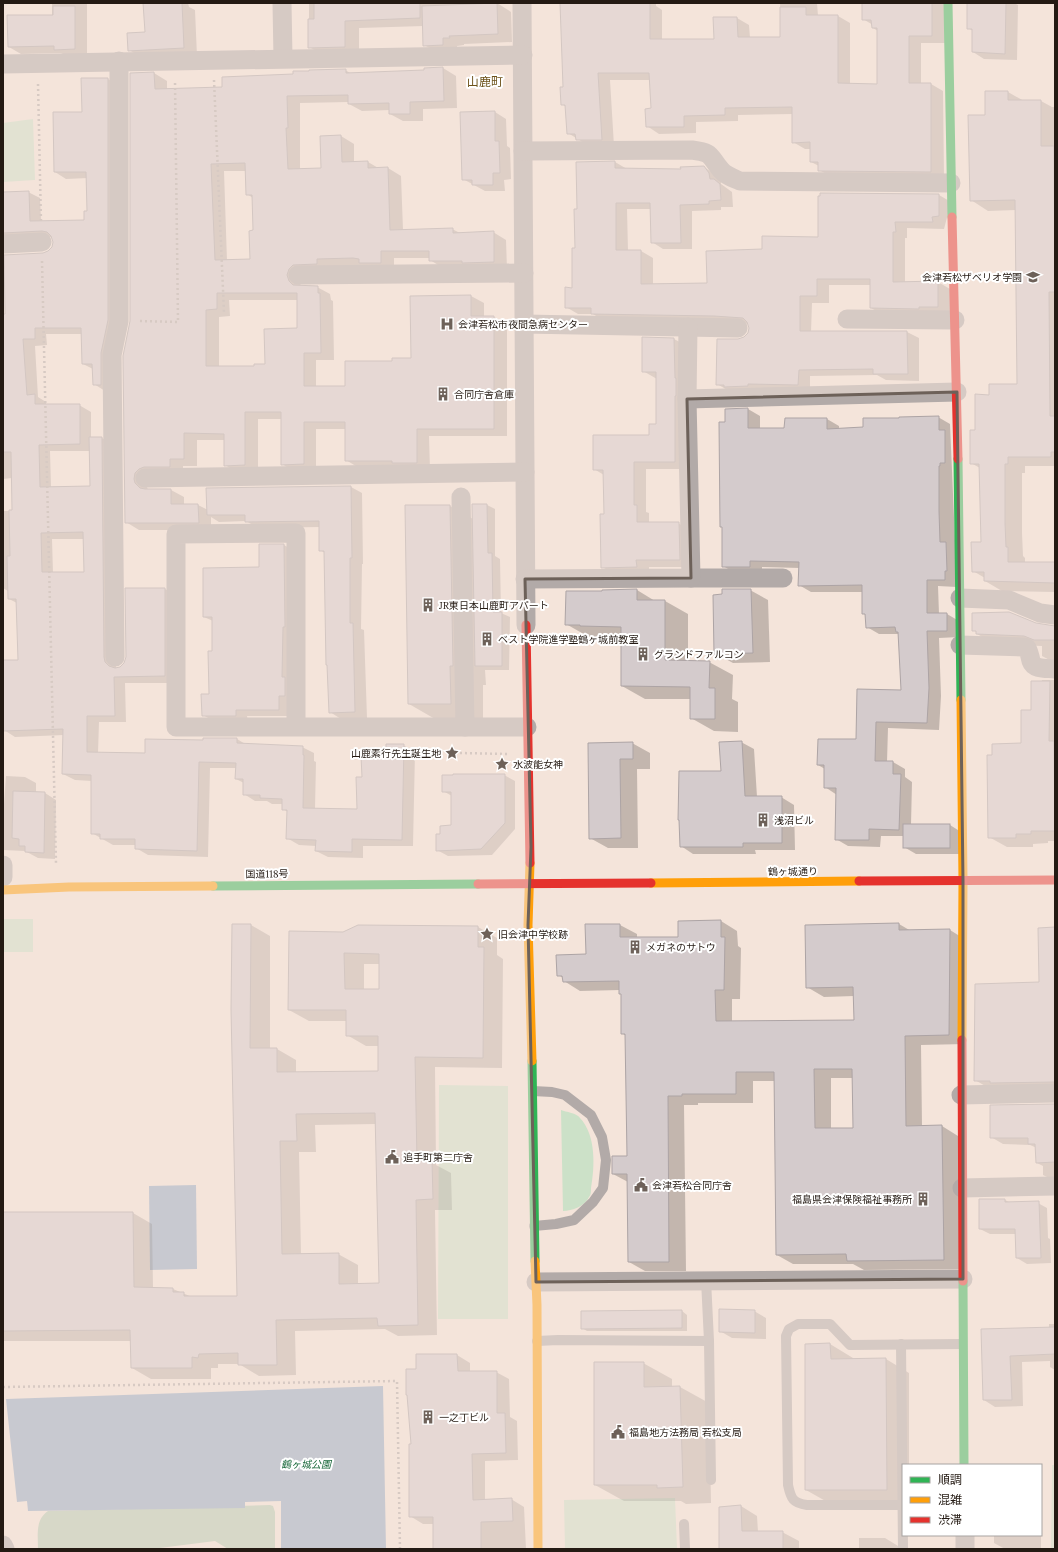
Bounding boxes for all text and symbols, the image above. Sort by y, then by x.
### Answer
district label: 山鹿町 [467,74,503,89]
school or university icon: 会津若松ザベリオ学園 [1025,269,1041,285]
place label: 会津若松ザベリオ学園 [922,271,1022,284]
hospital icon: 会津若松市夜間急病センター [439,316,455,332]
place label: 会津若松市夜間急病センター [458,318,588,331]
building icon: 合同庁舎倉庫 [435,386,451,402]
place label: 合同庁舎倉庫 [454,388,514,401]
building icon: JR東日本山鹿町アパート [420,597,436,613]
place label: JR東日本山鹿町アパート [438,599,549,612]
building icon: ベスト学院進学塾鶴ヶ城前教室 [479,631,495,647]
place label: ベスト学院進学塾鶴ヶ城前教室 [498,633,638,646]
building icon: グランドファルコン [635,646,651,662]
place label: グランドファルコン [654,648,744,661]
place icon: 山鹿素行先生誕生地 [444,745,460,761]
place label: 山鹿素行先生誕生地 [351,747,442,760]
place icon: 水波能女神 [494,756,510,772]
place label: 水波能女神 [513,758,563,771]
building icon: 浅沼ビル [755,812,771,828]
place label: 浅沼ビル [774,814,814,827]
street label: 鶴ヶ城通り [768,865,818,878]
street label: 国道118号 [245,867,289,881]
place icon: 旧会津中学校跡 [479,926,495,942]
place label: 旧会津中学校跡 [498,928,568,941]
building icon: メガネのサトウ [627,939,643,955]
place label: メガネのサトウ [646,941,716,954]
public building icon: 追手町第二庁舎 [384,1149,400,1165]
place label: 追手町第二庁舎 [403,1151,473,1164]
public building icon: 会津若松合同庁舎 [633,1177,649,1193]
place label: 会津若松合同庁舎 [652,1179,732,1192]
building icon: 福島県会津保険福祉事務所 [915,1191,931,1207]
place label: 福島県会津保険福祉事務所 [792,1193,912,1206]
building icon: 一之丁ビル [420,1409,436,1425]
place label: 一之丁ビル [439,1411,489,1424]
public building icon: 福島地方法務局 若松支局 [610,1424,626,1440]
place label: 福島地方法務局 若松支局 [629,1426,742,1439]
park label: 鶴ヶ城公園 [281,1458,333,1471]
legend [902,1464,1042,1536]
text: 順調 [938,1472,962,1487]
text: 混雑 [938,1492,962,1507]
text: 渋滞 [938,1512,962,1527]

